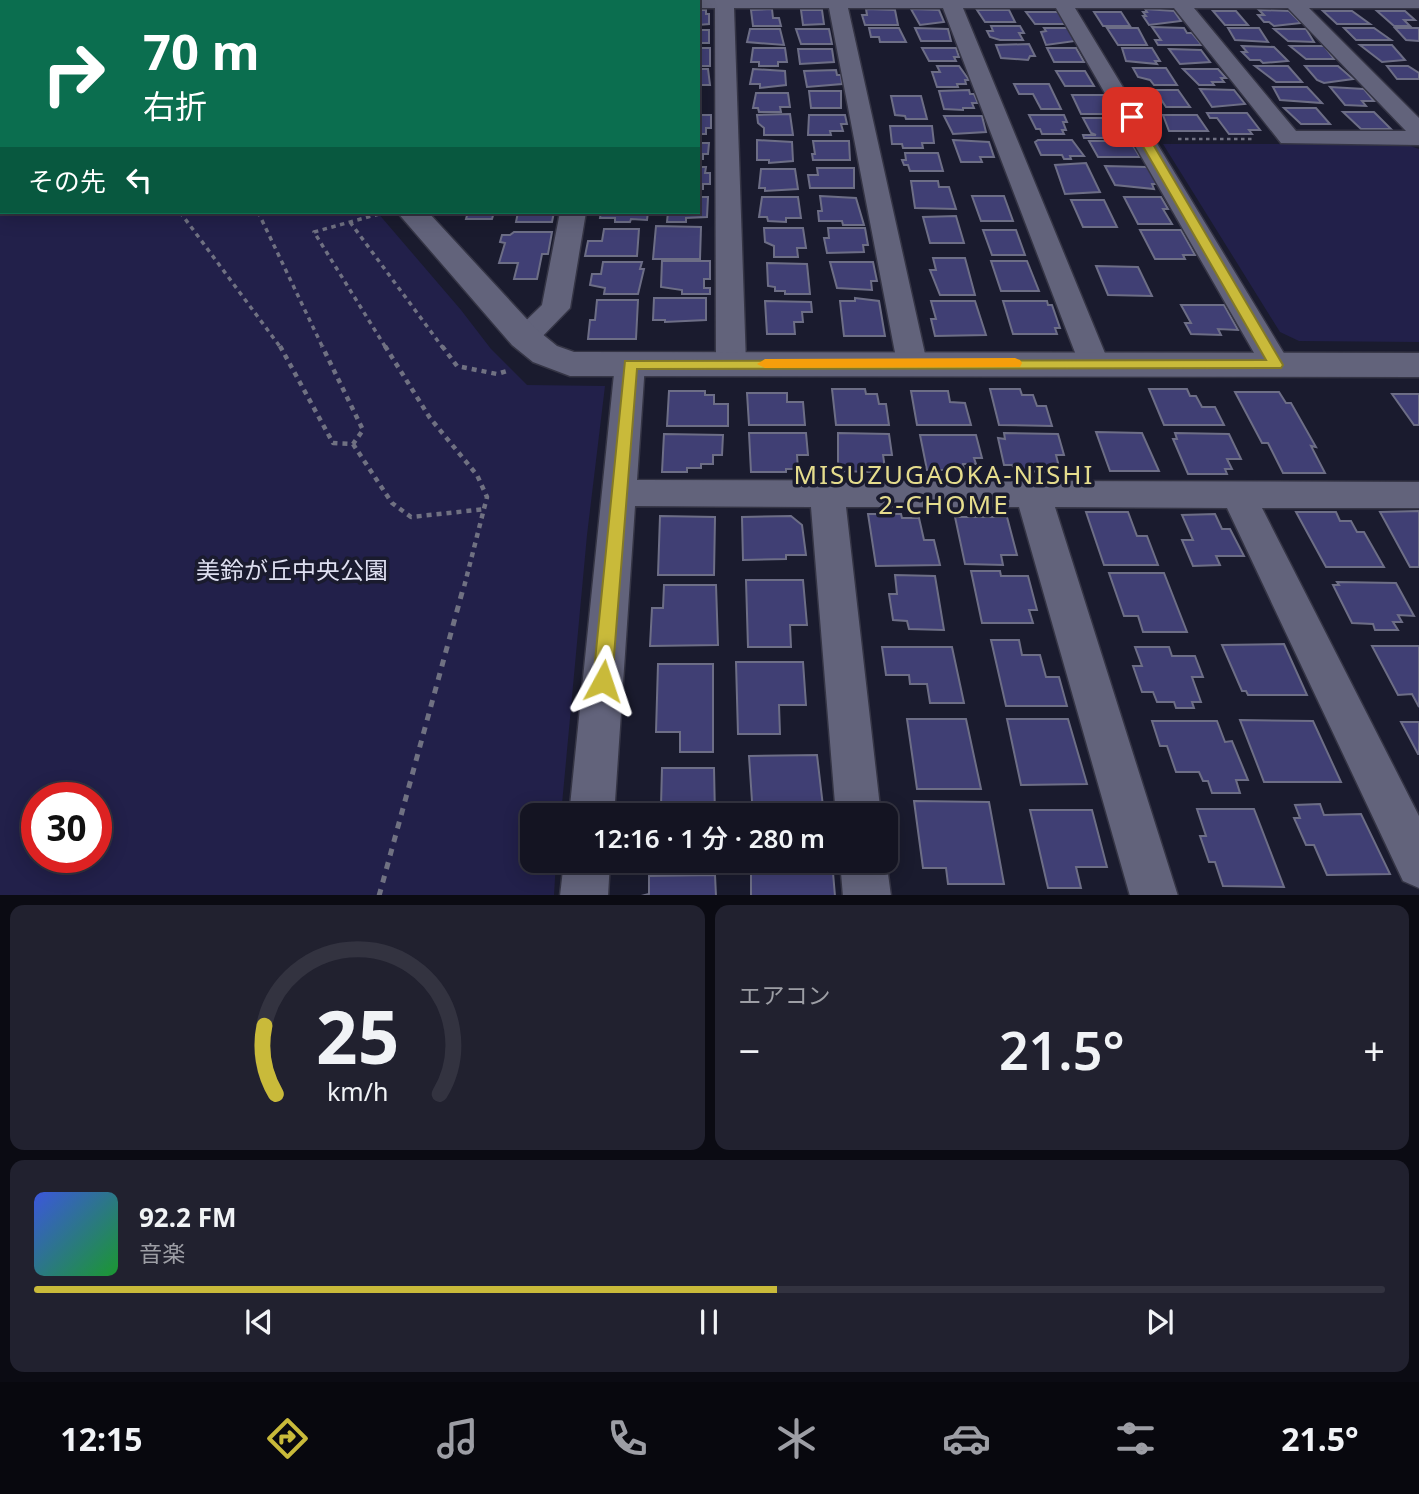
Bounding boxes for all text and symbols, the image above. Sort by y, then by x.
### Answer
text: 70 m [143,18,260,84]
icon: right [28,28,119,119]
text: 右折 [143,84,207,127]
pin [1102,87,1162,147]
icon: arrive [1113,98,1151,136]
icon: left [120,161,158,199]
text: その先 [28,163,106,199]
district label: MISUZUGAOKA-NISHI 2-CHOME [794,456,1094,522]
park label: 美鈴が丘中央公園 [196,553,388,586]
position arrow [566,644,640,718]
speed limit sign: 30 [21,782,112,873]
text: 12:16 · 1 分 · 280 m [593,820,825,856]
text: エアコン [739,979,831,1011]
text: 25 [316,986,399,1085]
text: 21.5° [999,1014,1125,1085]
text: − [739,1024,760,1076]
text: + [1363,1024,1385,1076]
text: km/h [326,1073,388,1107]
text: 92.2 FM [139,1199,236,1235]
text: 音楽 [139,1237,185,1269]
icon: previous [240,1303,278,1341]
icon: pause [690,1303,728,1341]
icon: next [1141,1303,1179,1341]
icon: directions [263,1414,312,1463]
icon: music [433,1414,482,1463]
icon: phone [603,1414,652,1463]
icon: climate [772,1414,821,1463]
icon: car [942,1414,991,1463]
icon: filters [1111,1414,1160,1463]
text: 12:15 [60,1417,143,1460]
text: 21.5° [1281,1417,1359,1460]

